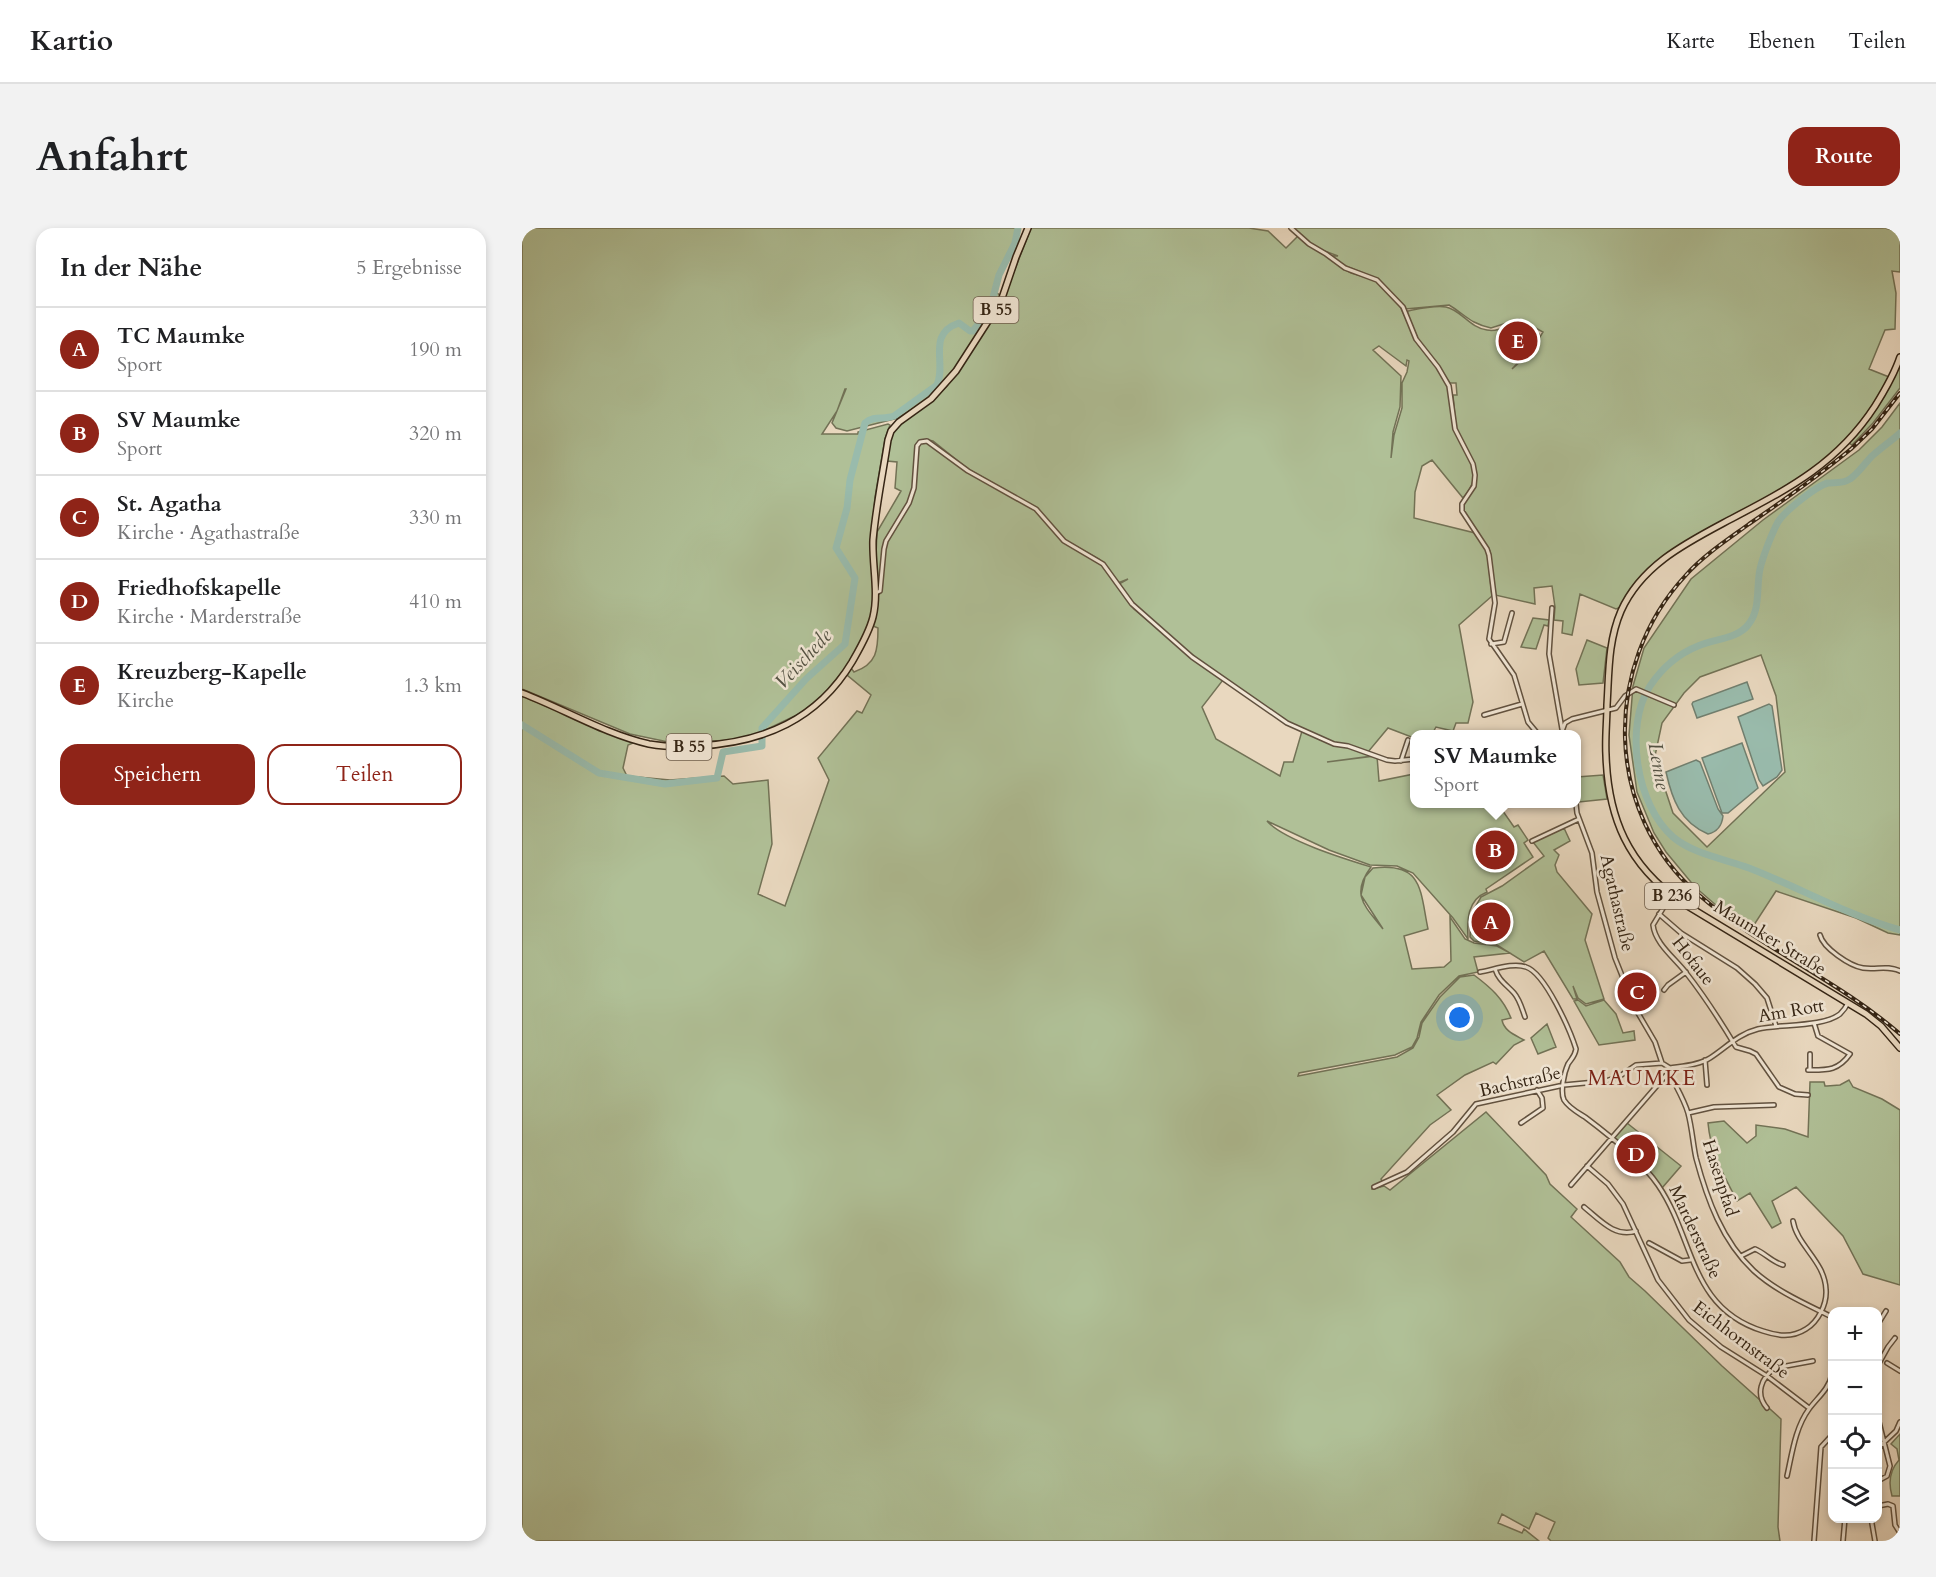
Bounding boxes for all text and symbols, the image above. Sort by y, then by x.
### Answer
text: Kartio [30,22,113,60]
text: Karte [1667,27,1715,56]
text: Ebenen [1748,27,1815,56]
text: Teilen [1848,27,1906,56]
button: Route [1788,127,1900,186]
text: Anfahrt [36,128,188,185]
text: In der Nähe [60,250,202,285]
text: 5 Ergebnisse [356,254,462,281]
road number: B 55 [974,297,1018,323]
pin: E [1498,318,1538,364]
text: TC Maumke [117,321,245,351]
text: A [72,336,87,363]
text: 190 m [409,336,462,363]
text: Sport [117,351,162,378]
text: SV Maumke [117,405,241,435]
text: B [72,420,87,447]
text: 320 m [409,420,462,447]
text: Sport [117,435,162,462]
text: St. Agatha [117,489,222,519]
text: C [72,504,87,531]
text: 330 m [409,504,462,531]
text: Kirche · Agathastraße [117,519,300,546]
text: Friedhofskapelle [117,573,281,603]
text: D [71,588,88,615]
text: 410 m [409,588,462,615]
text: Kirche · Marderstraße [117,603,302,630]
water label: Veischede [768,623,838,695]
text: Kreuzberg-Kapelle [117,657,307,687]
text: E [73,672,86,699]
text: 1.3 km [403,672,462,699]
text: Kirche [117,687,174,714]
popup [1410,730,1581,808]
road number: B 55 [666,734,712,760]
water label: Lenne [1642,740,1676,792]
text: SV Maumke [1434,741,1557,771]
button: Speichern [60,744,255,805]
button: Teilen [267,744,462,805]
text: Sport [1434,771,1479,798]
pin: B [1476,828,1514,872]
street label: Agathastraße [1594,852,1640,954]
road number: B 236 [1645,883,1699,909]
street label: Maumker Straße [1709,895,1831,981]
pin: A [1472,900,1510,944]
street label: Hofaue [1666,931,1720,991]
pin: C [1618,970,1656,1014]
street label: Am Rott [1756,993,1826,1029]
your location [1445,1003,1474,1032]
street label: Bachstraße [1477,1060,1563,1104]
district label: MAUMKE [1587,1064,1697,1093]
pin: D [1616,1132,1656,1176]
street label: Hasenpfad [1696,1136,1744,1220]
street label: Marderstraße [1662,1181,1728,1283]
street label: Eichhornstraße [1687,1295,1795,1385]
map controls [1828,1307,1882,1523]
button: + [1828,1307,1882,1361]
button: − [1828,1361,1882,1415]
button: locate [1828,1415,1882,1469]
button: layers [1828,1469,1882,1523]

